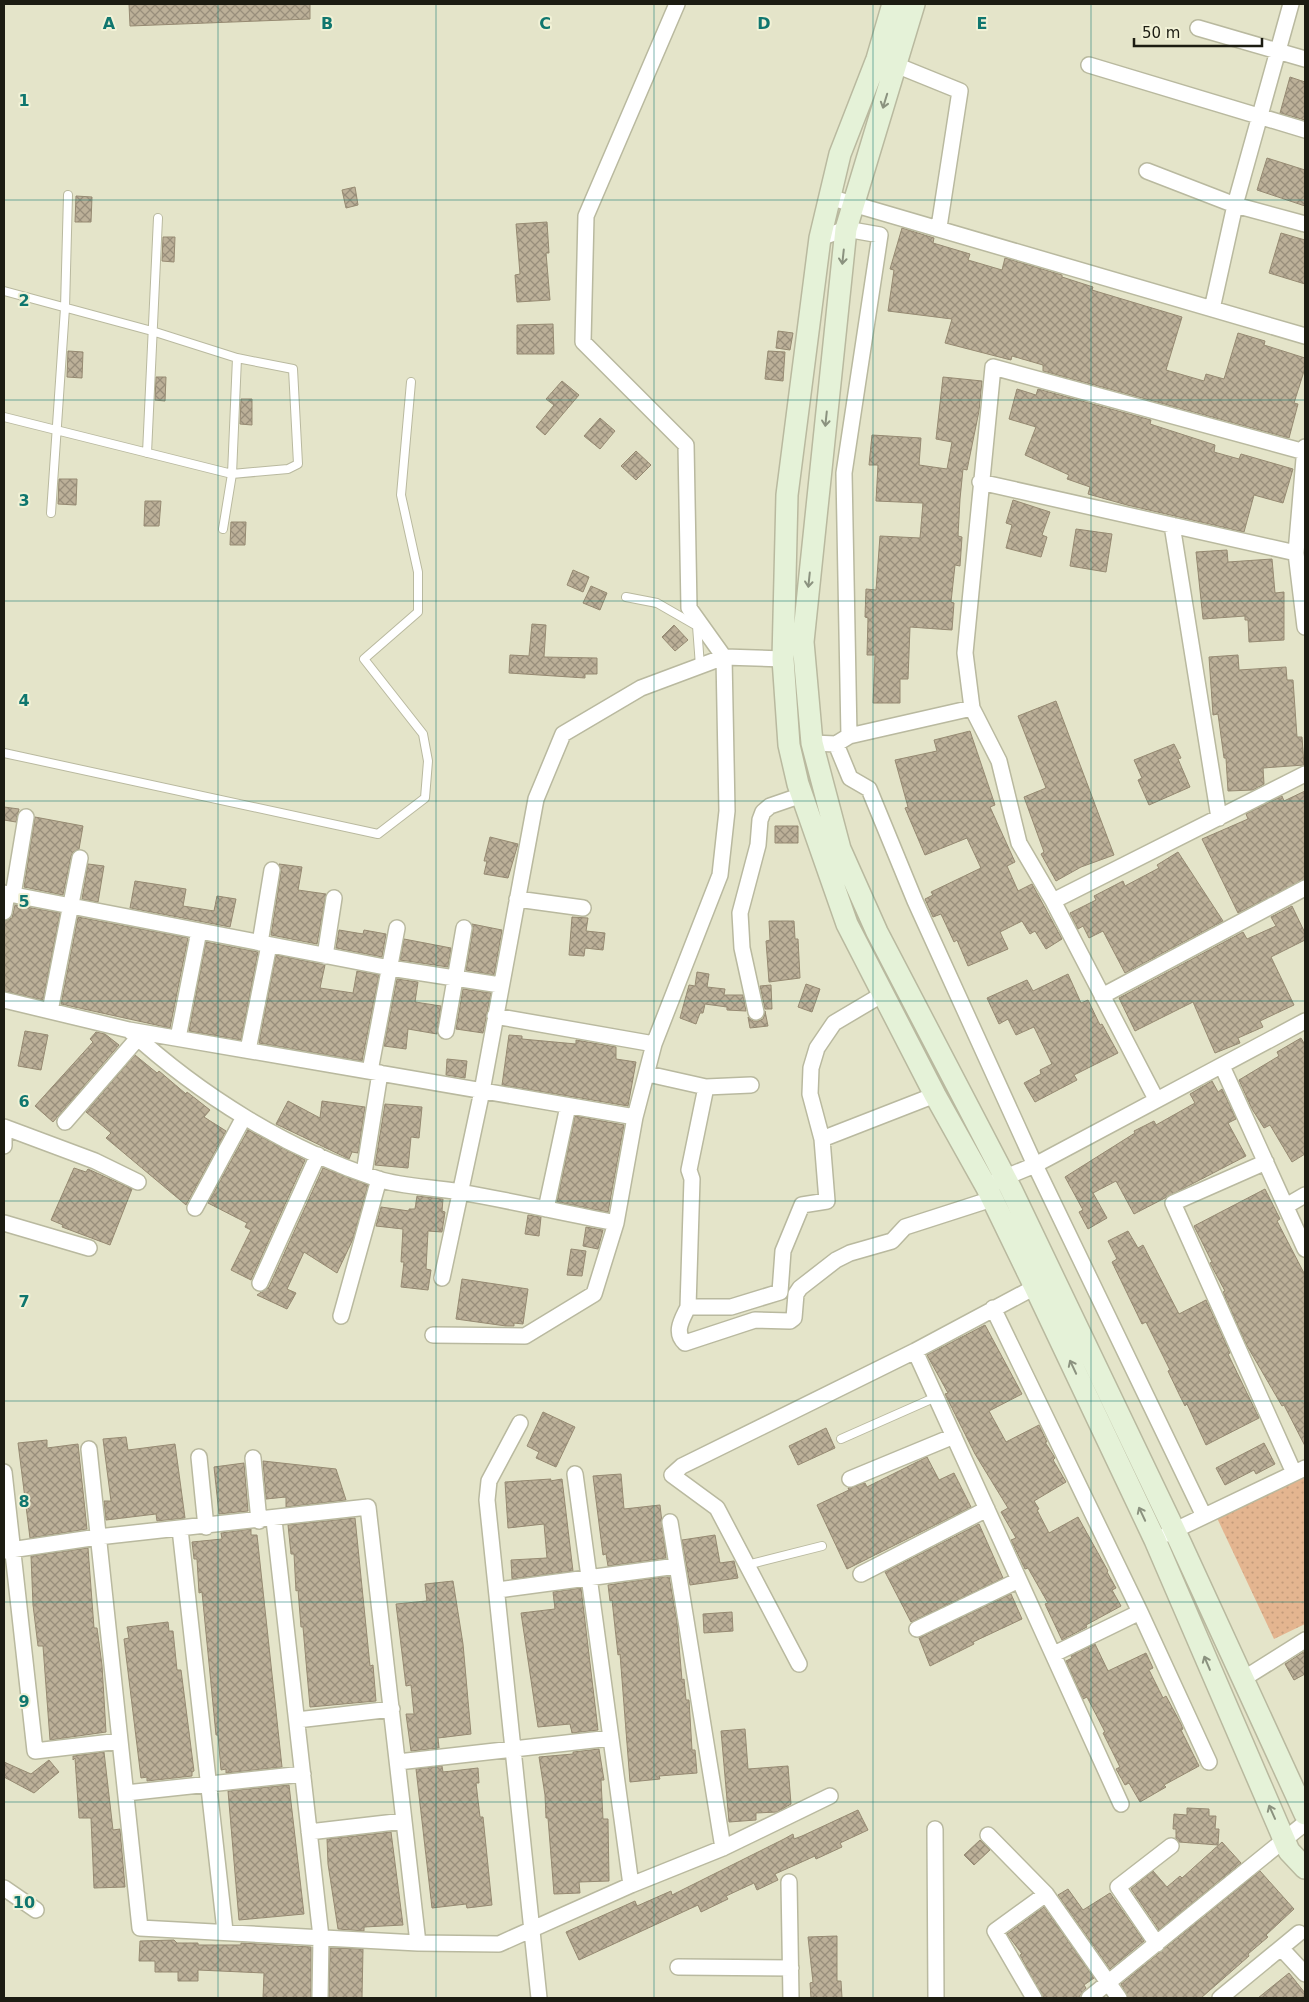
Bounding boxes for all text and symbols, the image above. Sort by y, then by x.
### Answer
text: A [103,14,116,33]
text: B [321,14,333,33]
text: C [539,14,551,33]
text: D [757,14,771,33]
text: E [977,14,987,33]
scale bar [1134,15,1262,47]
text: 50 m [1142,24,1180,42]
text: 1 [18,91,30,110]
one-way arrow [879,92,889,108]
one-way arrow [838,249,848,265]
text: 2 [18,291,30,310]
one-way arrow [821,410,831,426]
text: 3 [18,491,30,510]
one-way arrow [804,572,814,588]
text: 4 [18,691,30,710]
text: 5 [18,892,30,911]
text: 6 [18,1092,30,1111]
text: 7 [18,1292,30,1311]
one-way arrow [1067,1360,1077,1375]
text: 8 [18,1492,30,1511]
one-way arrow [1137,1507,1146,1522]
one-way arrow [1201,1656,1211,1671]
text: 9 [18,1692,30,1711]
one-way arrow [1266,1805,1276,1820]
text: 10 [13,1893,35,1912]

